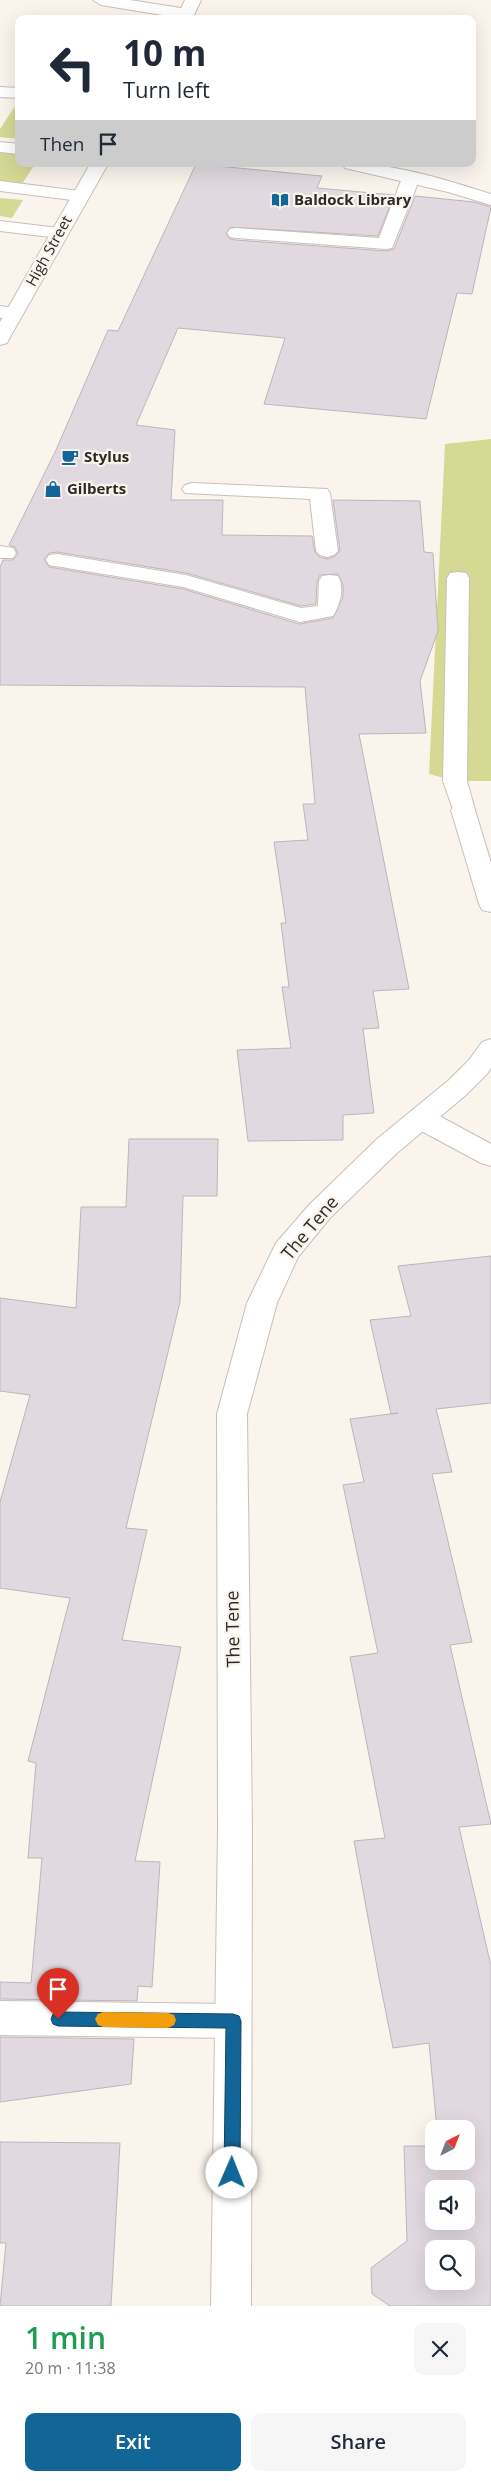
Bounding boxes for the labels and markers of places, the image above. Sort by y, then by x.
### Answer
place label: Baldock Library [294,189,412,209]
library icon: Baldock Library [270,190,290,210]
place label: Stylus [84,446,129,466]
cafe icon: Stylus [60,447,80,467]
place label: Gilberts [67,478,126,498]
shop icon: Gilberts [43,479,63,499]
pin [37,1968,79,2019]

